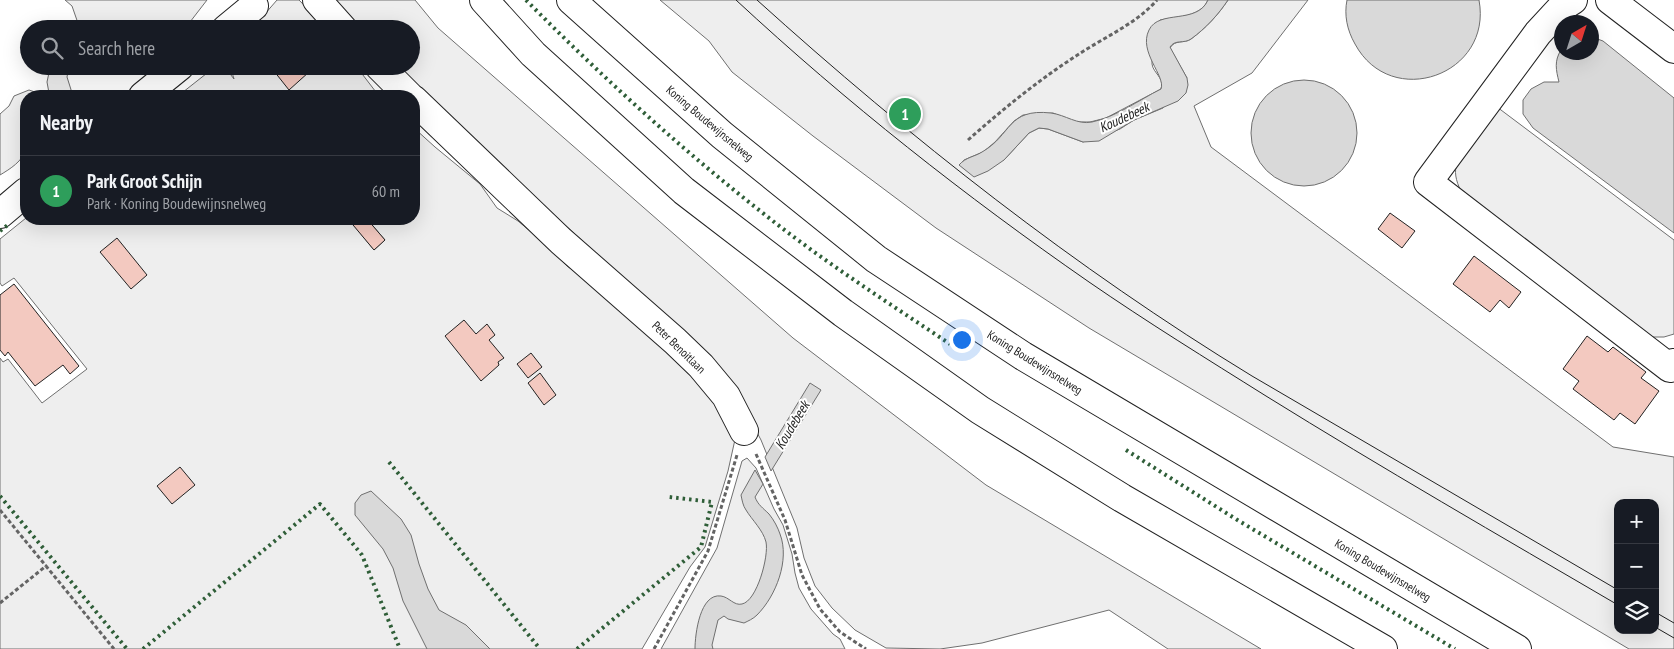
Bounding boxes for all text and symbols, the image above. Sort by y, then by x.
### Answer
north arrow [1554,15,1599,60]
search box [20,20,420,75]
icon: search [38,34,66,62]
text: Search here [78,36,155,60]
street label: Koning Boudewijnsnelweg [663,82,757,164]
pin: 1 [889,95,921,133]
water label: Koudebeek [1096,97,1153,136]
text: Nearby [40,109,93,136]
text: Park Groot Schijn [87,169,202,193]
text: 1 [52,181,60,201]
text: 60 m [372,181,400,201]
text: Park · Koning Boudewijnsnelweg [87,193,266,213]
street label: Peter Benoitlaan [649,318,709,376]
your location [949,327,975,353]
street label: Koning Boudewijnsnelweg [985,327,1085,397]
water label: Koudebeek [771,396,814,452]
map controls [1614,499,1659,634]
button: + [1614,499,1659,544]
street label: Koning Boudewijnsnelweg [1332,535,1434,605]
button: − [1614,544,1659,589]
button: layers [1614,589,1659,634]

